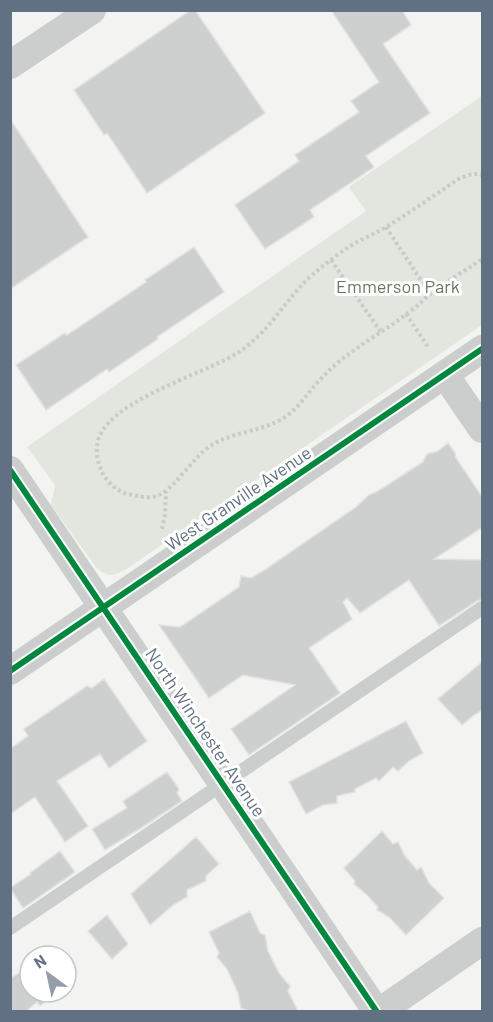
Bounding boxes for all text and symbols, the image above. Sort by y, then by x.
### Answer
park label: Emmerson Park [336,275,460,297]
street label: West Granville Avenue [161,441,315,555]
street label: North Winchester Avenue [141,643,271,821]
north arrow [18,944,78,1004]
text: N [30,950,49,972]

